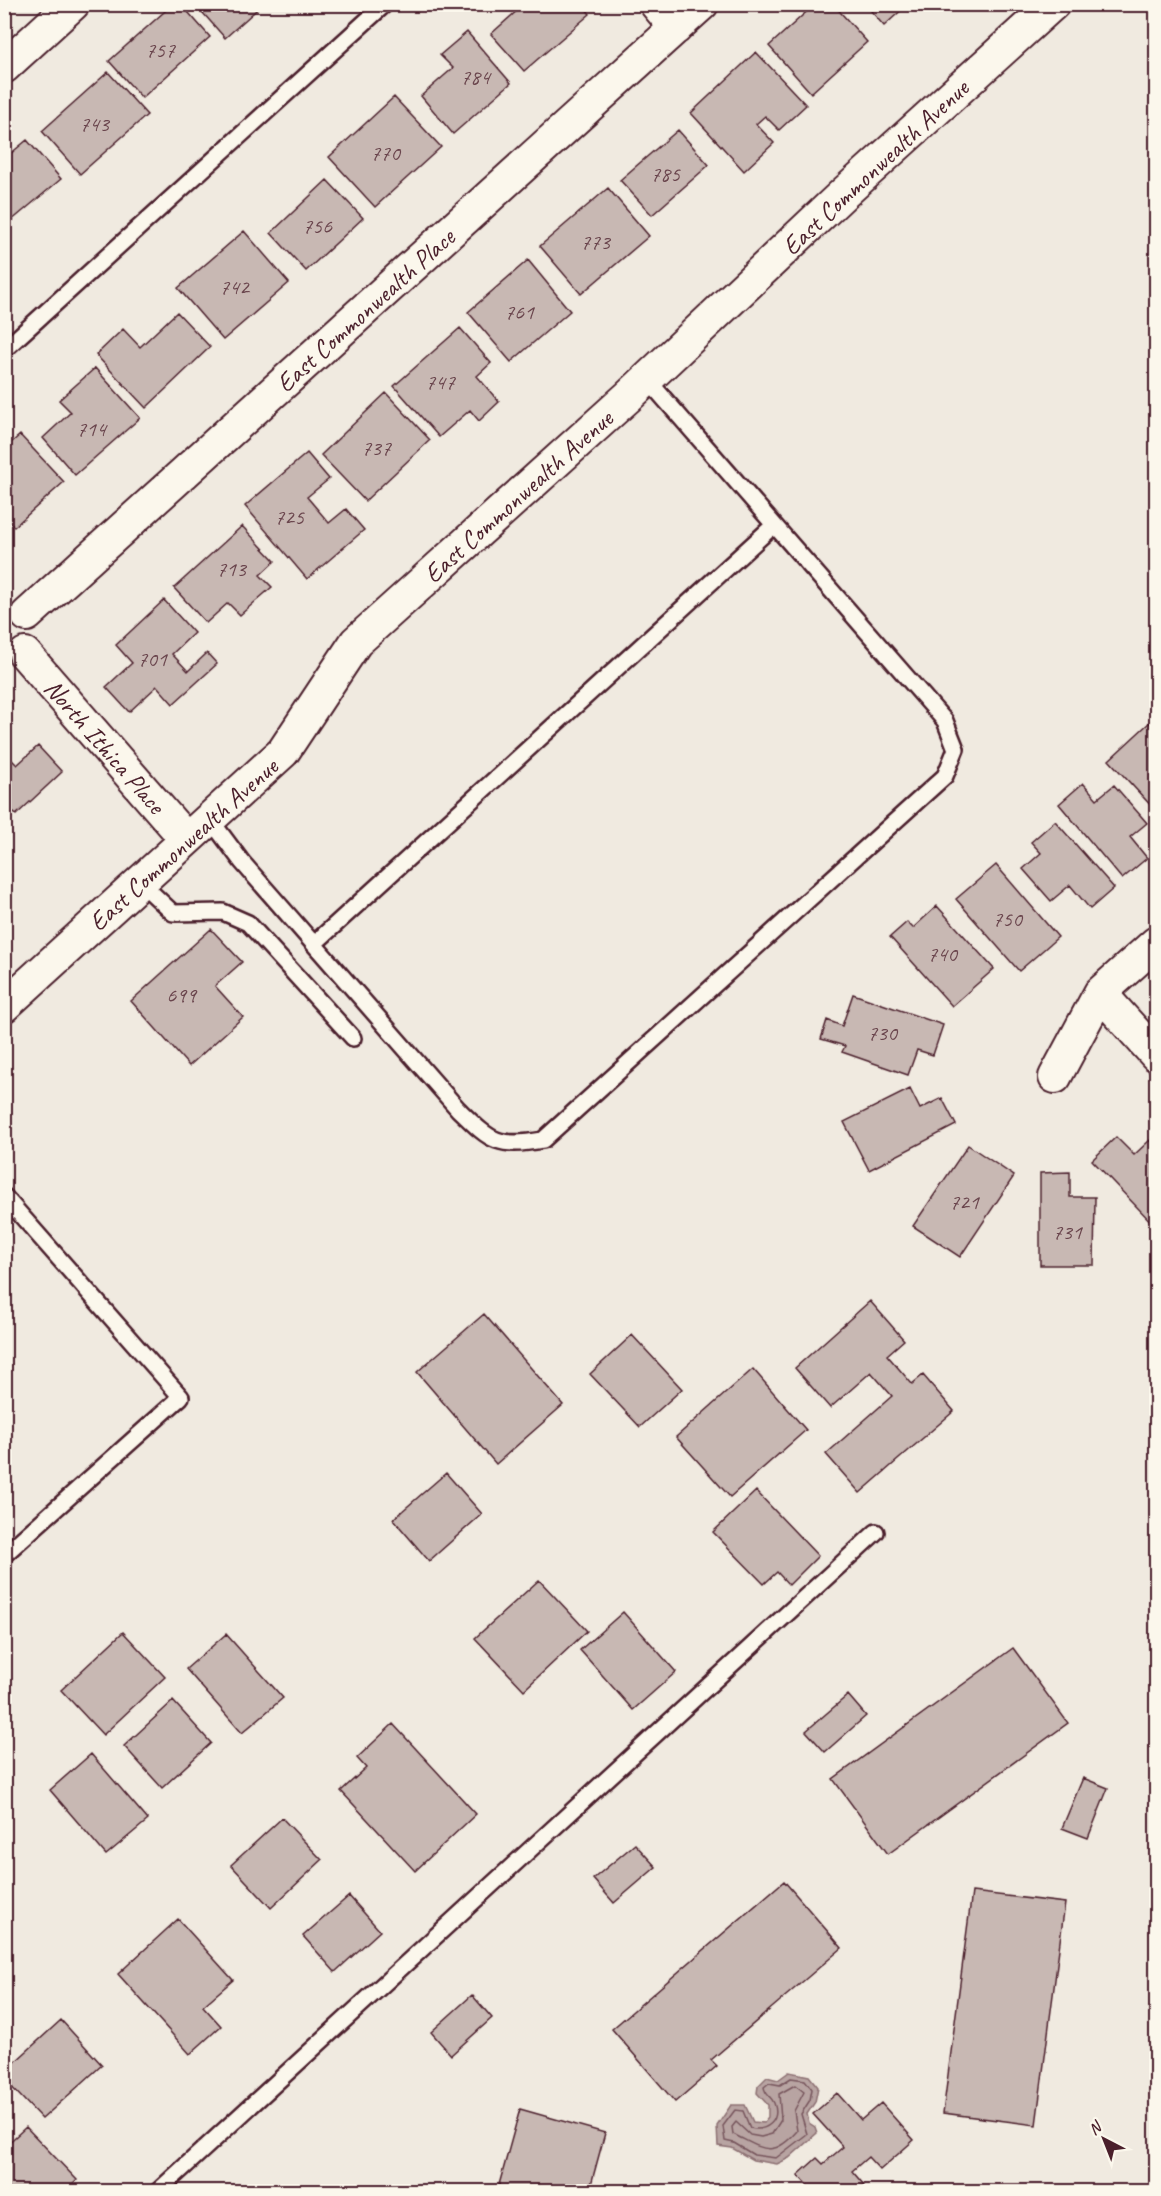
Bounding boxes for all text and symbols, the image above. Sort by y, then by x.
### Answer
house number: 757 [145,36,176,64]
house number: 784 [460,63,492,91]
street label: East Commonwealth Avenue [775,71,977,262]
house number: 743 [79,110,111,138]
house number: 770 [370,139,402,167]
house number: 785 [650,160,681,188]
house number: 756 [302,212,333,240]
street label: East Commonwealth Place [269,220,463,399]
house number: 773 [580,228,612,256]
house number: 742 [219,273,251,301]
house number: 761 [504,298,535,326]
house number: 747 [425,368,456,396]
street label: East Commonwealth Avenue [417,402,621,590]
house number: 714 [76,415,108,443]
house number: 737 [361,434,392,462]
house number: 725 [274,503,305,531]
house number: 713 [216,555,248,583]
house number: 701 [137,645,168,673]
street label: North Ithica Place [37,672,174,823]
street label: East Commonwealth Avenue [82,750,286,938]
house number: 750 [992,905,1024,933]
house number: 740 [927,940,959,968]
house number: 699 [166,981,198,1009]
house number: 730 [867,1019,899,1047]
house number: 721 [949,1188,980,1216]
house number: 731 [1052,1218,1083,1246]
north arrow [1074,2109,1134,2169]
text: N [1084,2116,1107,2139]

